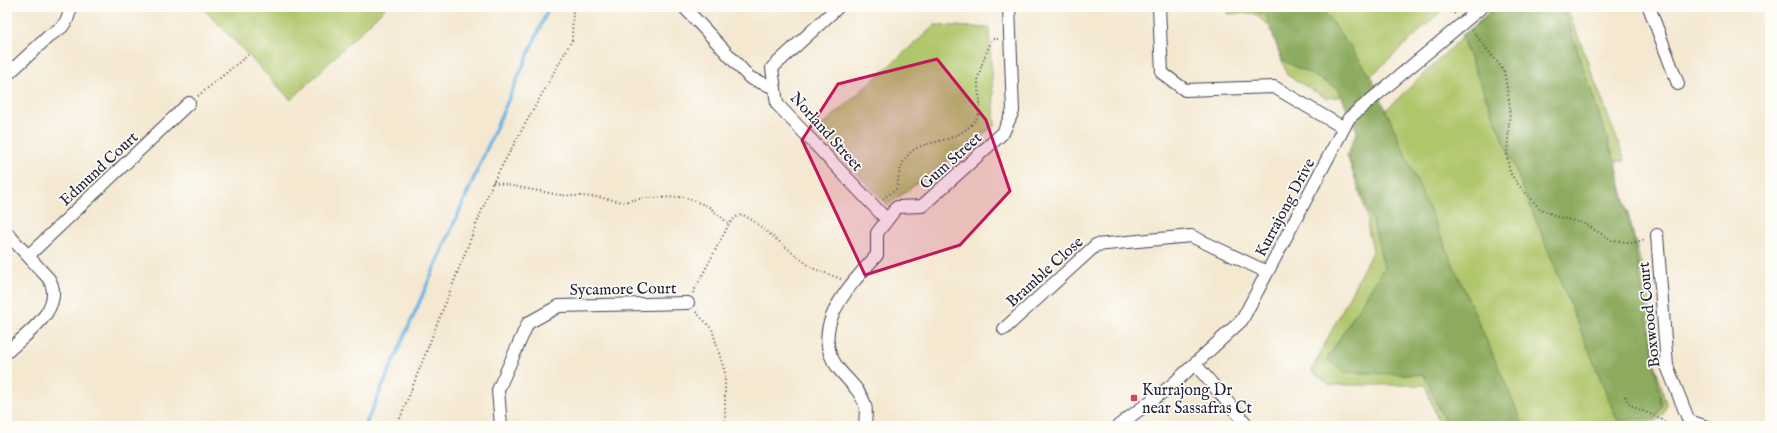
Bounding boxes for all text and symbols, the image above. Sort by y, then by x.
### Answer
street label: Norland Street [785,89,867,176]
street label: Edmund Court [56,128,143,211]
street label: Gum Street [916,128,987,195]
street label: Kurrajong Drive [1251,155,1320,261]
street label: Bramble Close [1003,233,1088,312]
street label: Boxwood Court [1634,260,1665,369]
street label: Sycamore Court [570,279,677,301]
place label: Kurrajong Dr near Sassafras Ct [1142,381,1253,419]
marker: Kurrajong Dr near Sassafras Ct [1129,393,1139,403]

